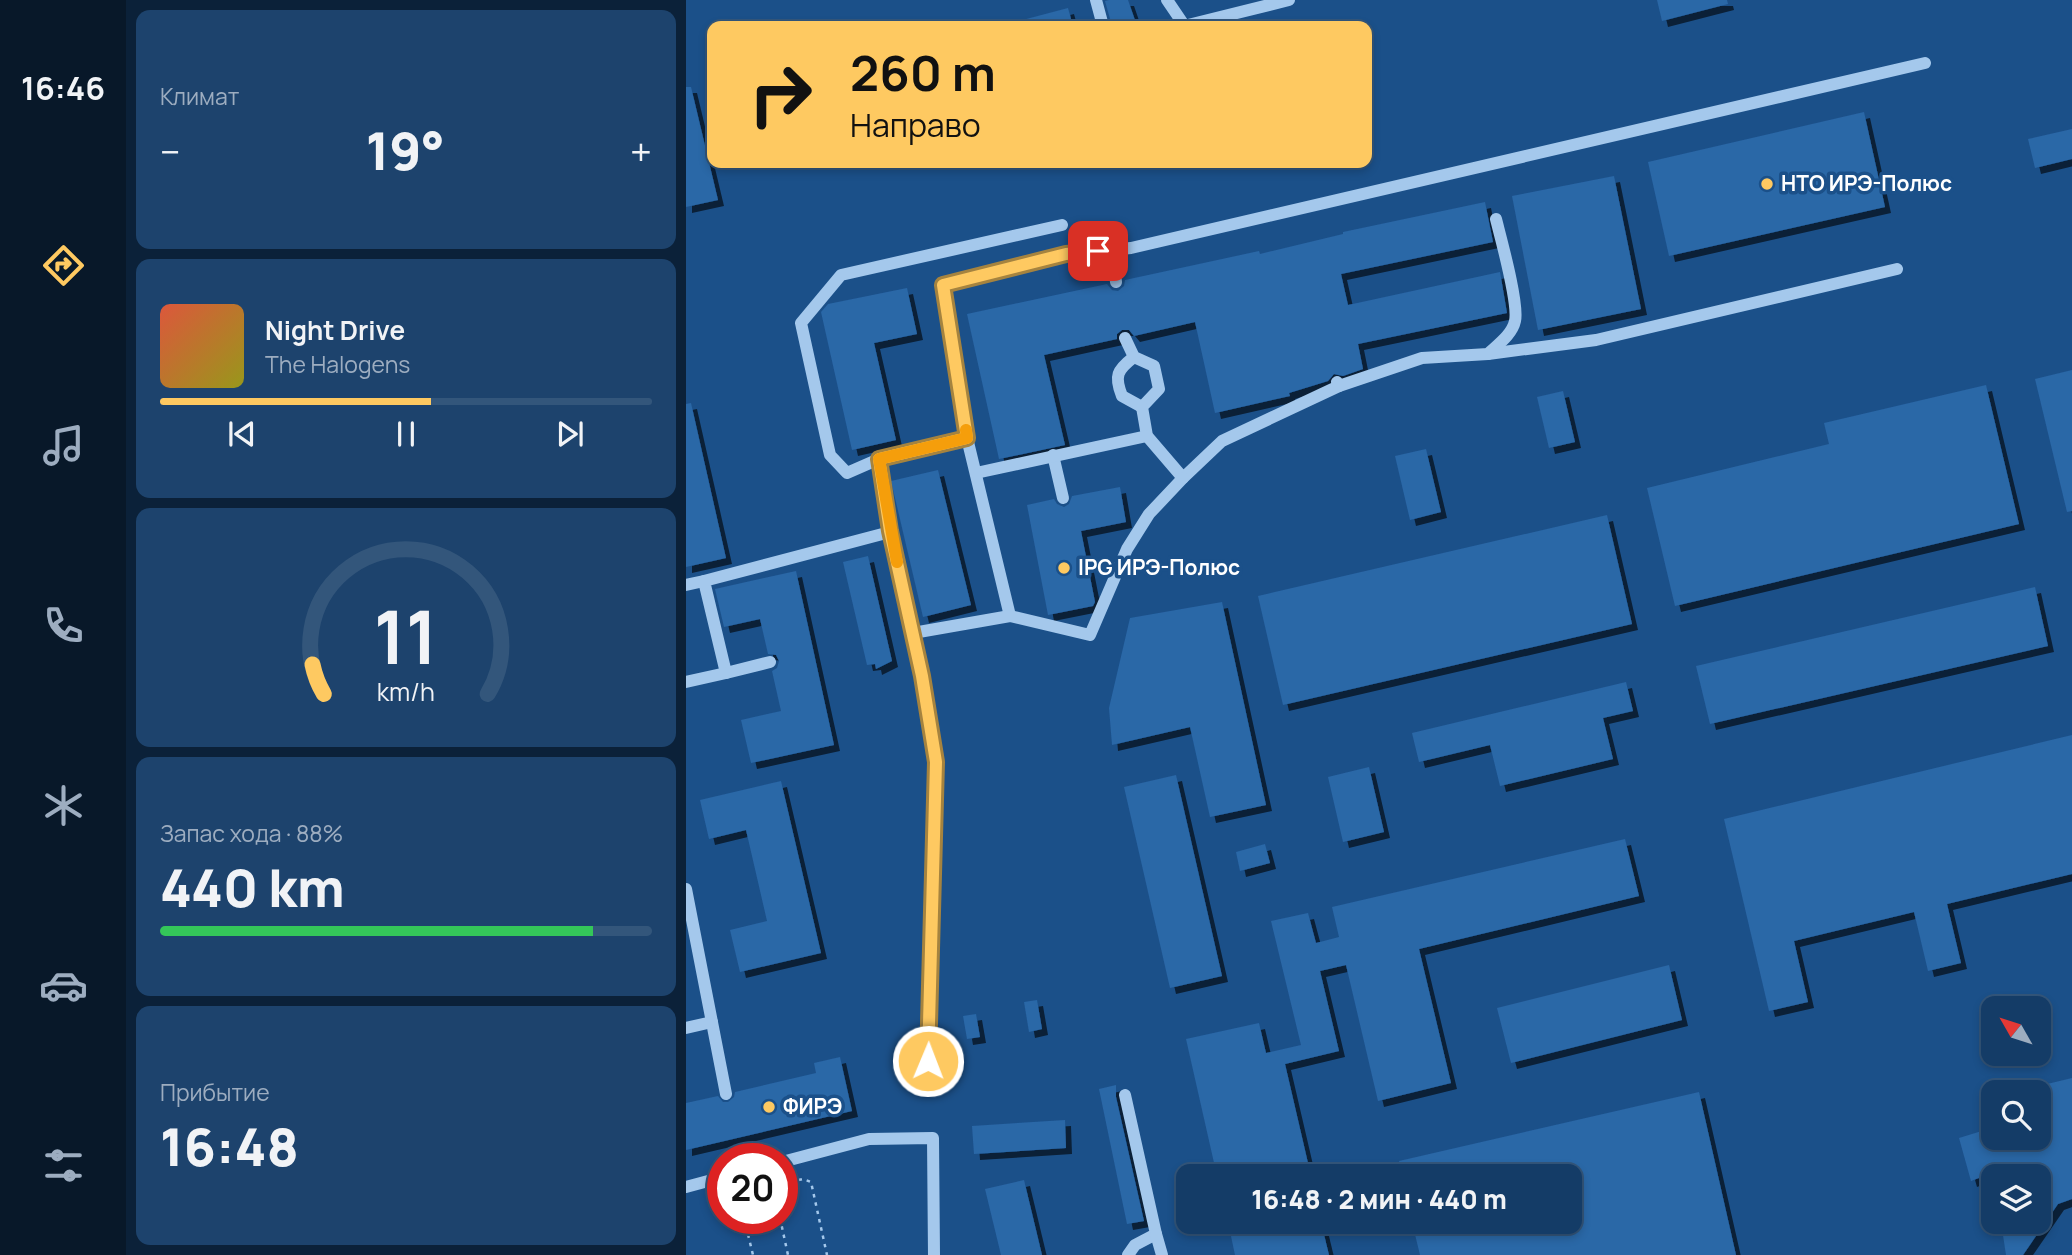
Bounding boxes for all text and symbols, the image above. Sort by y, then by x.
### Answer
text: 260 m [850,39,996,106]
icon: right [735,49,826,140]
text: 16:46 [21,66,105,110]
text: Климат [160,80,239,112]
text: Направо [850,103,981,147]
text: 19° [366,115,445,186]
text: − [160,125,181,177]
text: + [630,125,652,177]
place label: НТО ИРЭ-Полюс [1781,169,1952,197]
marker: НТО ИРЭ-Полюс [1759,176,1775,192]
pin [1068,221,1128,281]
icon: arrive [1079,232,1117,270]
icon: directions [39,241,88,290]
text: Night Drive [265,312,405,348]
text: The Halogens [265,348,410,380]
icon: previous [223,415,261,453]
icon: pause [387,415,425,453]
icon: next [551,415,589,453]
icon: music [39,421,88,470]
place label: IPG ИРЭ-Полюс [1078,553,1240,581]
marker: IPG ИРЭ-Полюс [1056,560,1072,576]
text: 11 [374,586,438,686]
icon: phone [39,601,88,650]
text: km/h [377,673,435,708]
icon: climate [39,781,88,830]
text: Запас хода · 88% [160,817,343,849]
text: 440 km [160,852,345,923]
icon: car [39,961,88,1010]
north arrow [1981,996,2051,1066]
map controls [1981,996,2051,1234]
position arrow [891,1024,965,1098]
text: Прибытие [160,1076,270,1108]
button: search [1981,1080,2051,1150]
place label: ФИРЭ [783,1092,842,1120]
marker: ФИРЭ [761,1099,777,1115]
text: 16:48 [160,1111,299,1182]
icon: filters [39,1141,88,1190]
speed limit sign: 20 [707,1143,798,1234]
button: layers [1981,1164,2051,1234]
text: 16:48 · 2 мин · 440 m [1251,1181,1507,1217]

